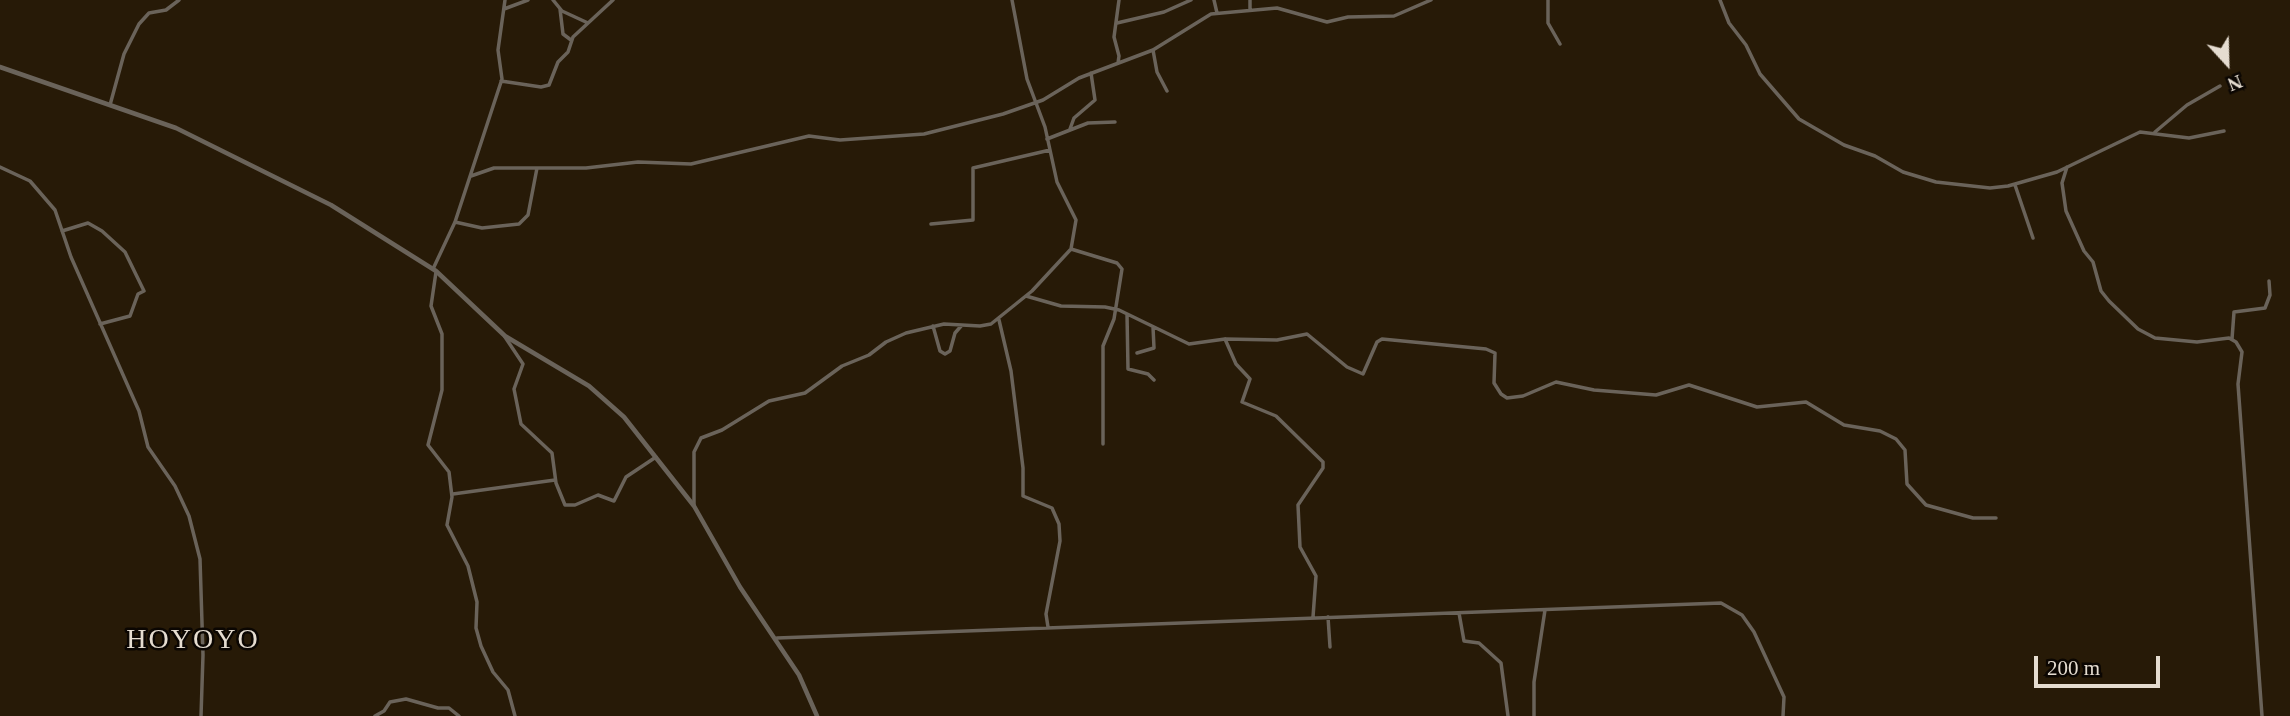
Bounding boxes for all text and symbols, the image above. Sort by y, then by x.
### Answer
north arrow [2192,28,2262,98]
text: N [2225,71,2245,95]
district label: HOYOYO [127,624,259,658]
scale bar [2038,642,2164,686]
text: 200 m [2047,656,2100,680]

